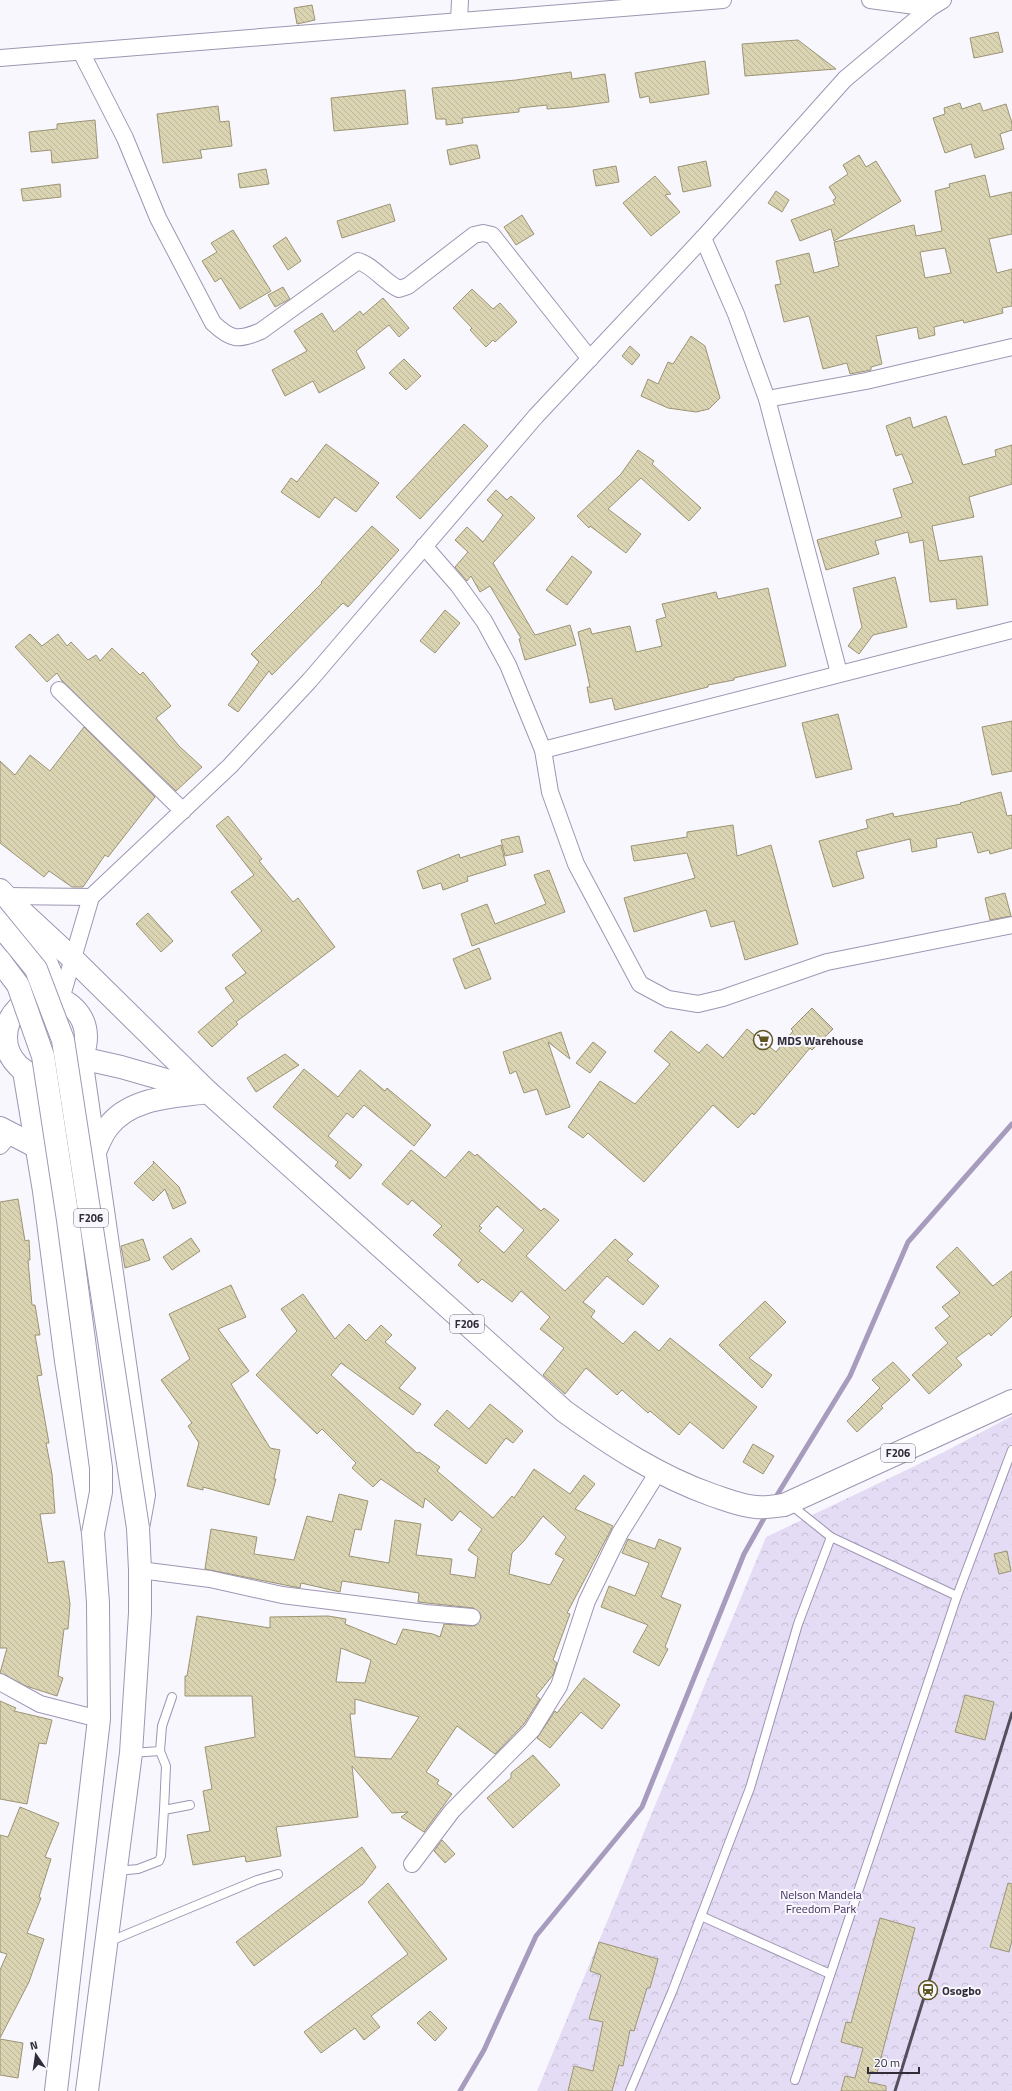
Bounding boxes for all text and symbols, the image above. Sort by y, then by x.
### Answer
supermarket icon: MDS Warehouse [752,1029,774,1051]
place label: MDS Warehouse [777,1031,863,1050]
road number: F206 [74,1209,108,1227]
road number: F206 [450,1315,484,1333]
road number: F206 [881,1444,915,1462]
park label: Nelson Mandela Freedom Park [780,1885,862,1918]
station icon: Osogbo [917,1979,939,2001]
place label: Osogbo [942,1981,981,2000]
north arrow [16,2035,56,2075]
text: N [28,2037,39,2054]
scale bar [868,2049,919,2075]
text: 20 m [874,2053,900,2072]

